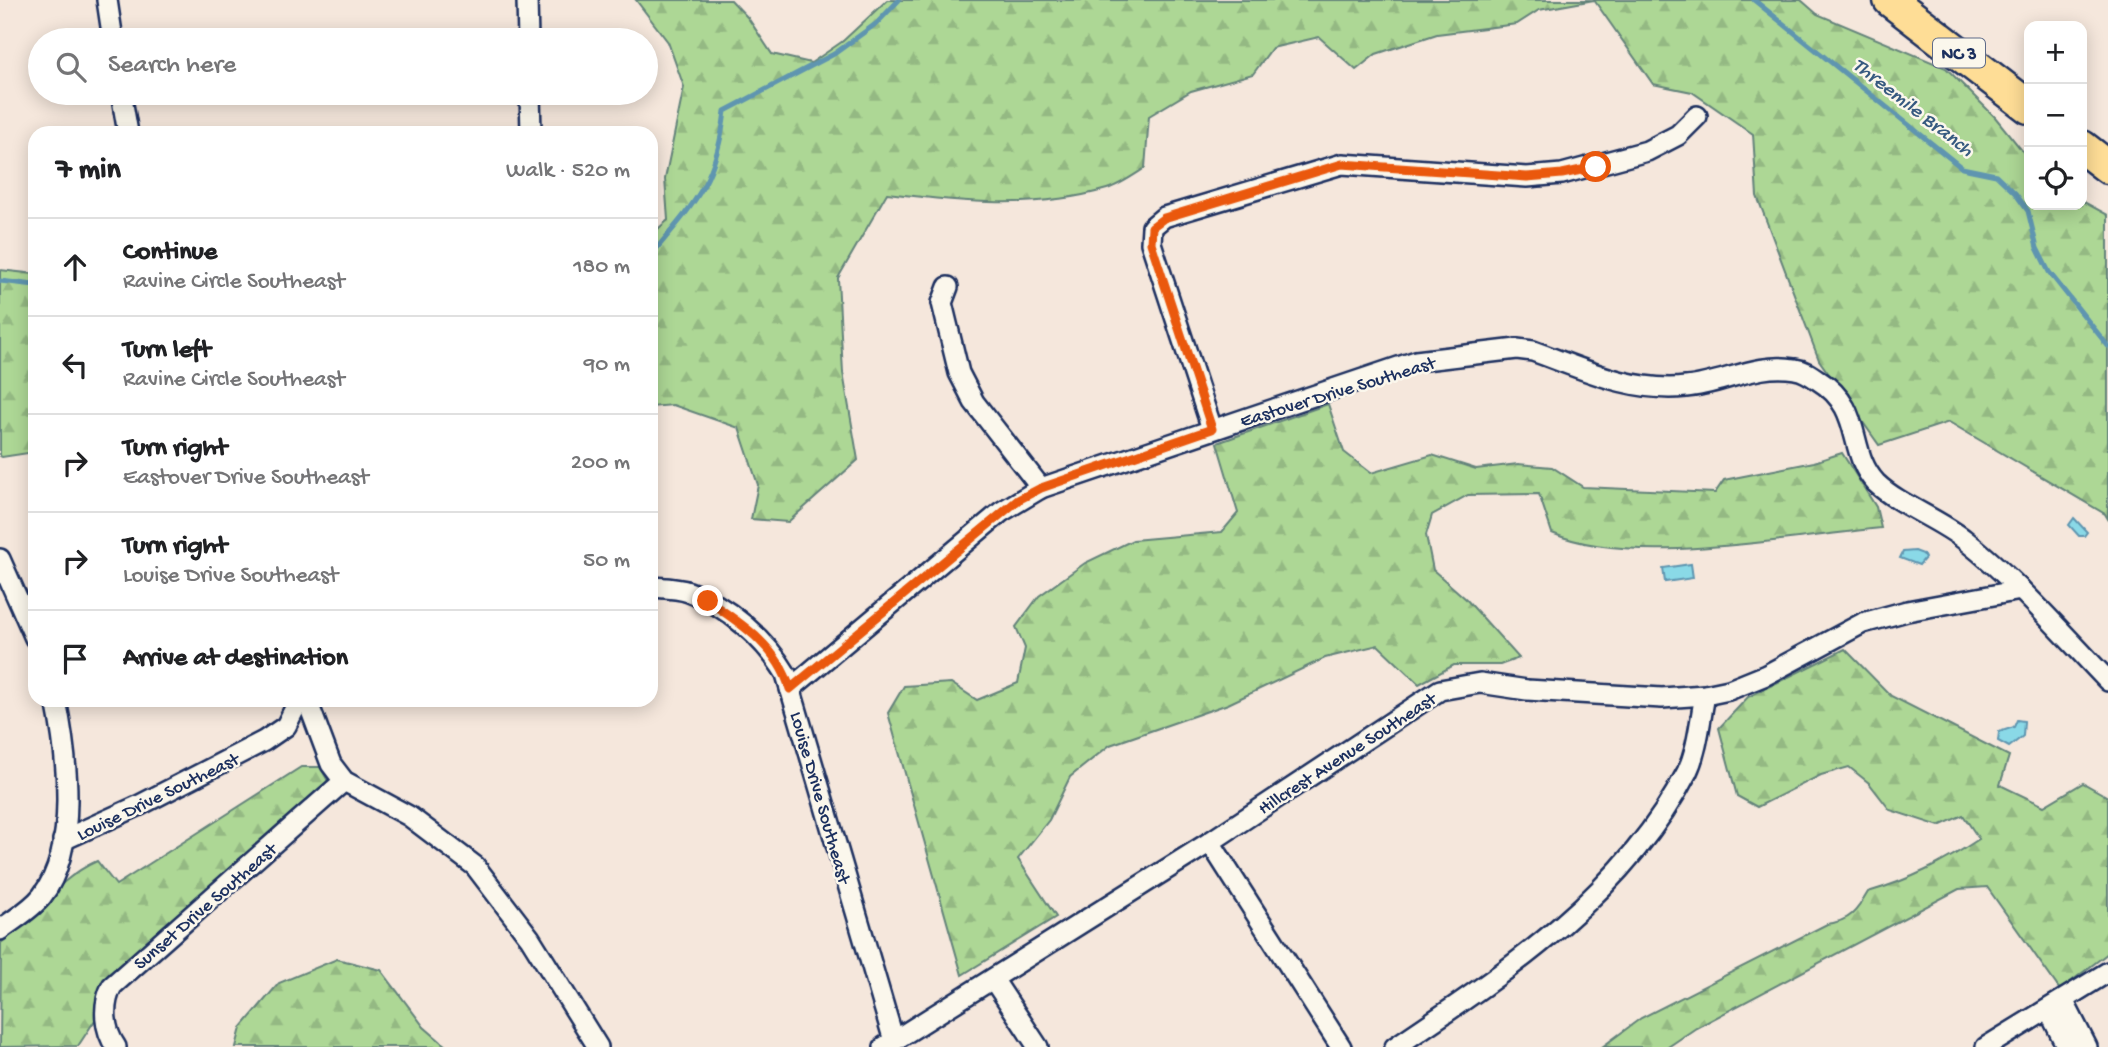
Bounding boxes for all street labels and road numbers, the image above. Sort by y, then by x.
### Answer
road number: NC 3 [1933,38,1985,68]
street label: Eastover Drive Southeast [1238,352,1441,434]
street label: Hillcrest Avenue Southeast [1254,687,1443,821]
street label: Louise Drive Southeast [783,709,855,889]
street label: Louise Drive Southeast [74,748,245,847]
street label: Sunset Drive Southeast [130,838,284,976]

